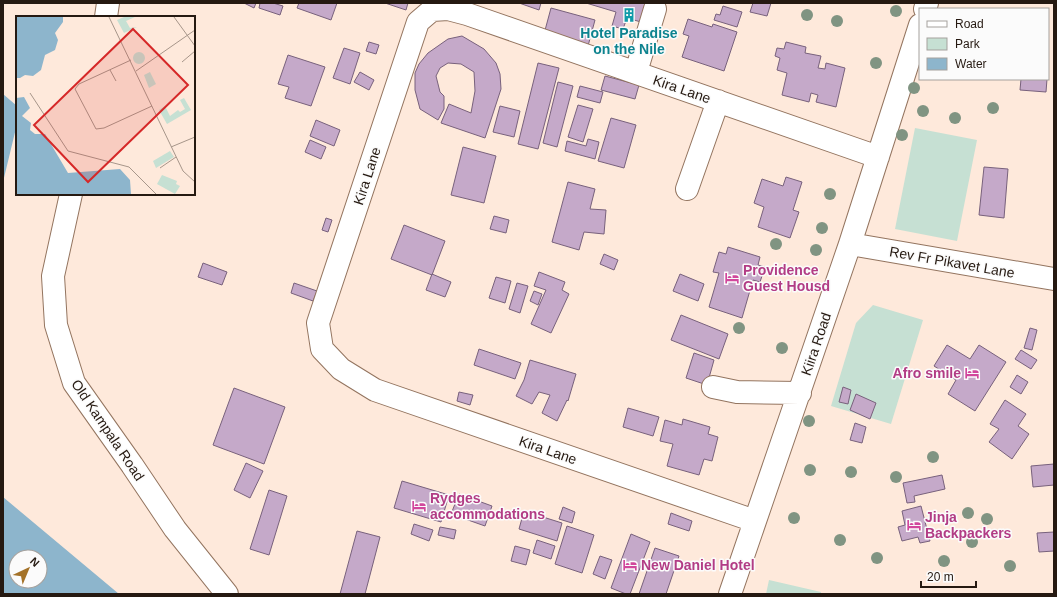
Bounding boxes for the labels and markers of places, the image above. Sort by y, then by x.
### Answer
building icon: Hotel Paradise on the Nile [621,7,637,23]
place label: Hotel Paradise on the Nile [580,25,678,57]
place label: Providence Guest Housd [743,262,830,294]
hotel icon: Providence Guest Housd [724,270,740,286]
place label: Afro smile [893,365,961,381]
hotel icon: Afro smile [964,365,980,381]
place label: Rydges accommodations [430,490,545,522]
hotel icon: Rydges accommodations [411,498,427,514]
place label: Jinja Backpackers [925,509,1012,541]
hotel icon: Jinja Backpackers [906,517,922,533]
hotel icon: New Daniel Hotel [622,557,638,573]
place label: New Daniel Hotel [641,557,755,573]

